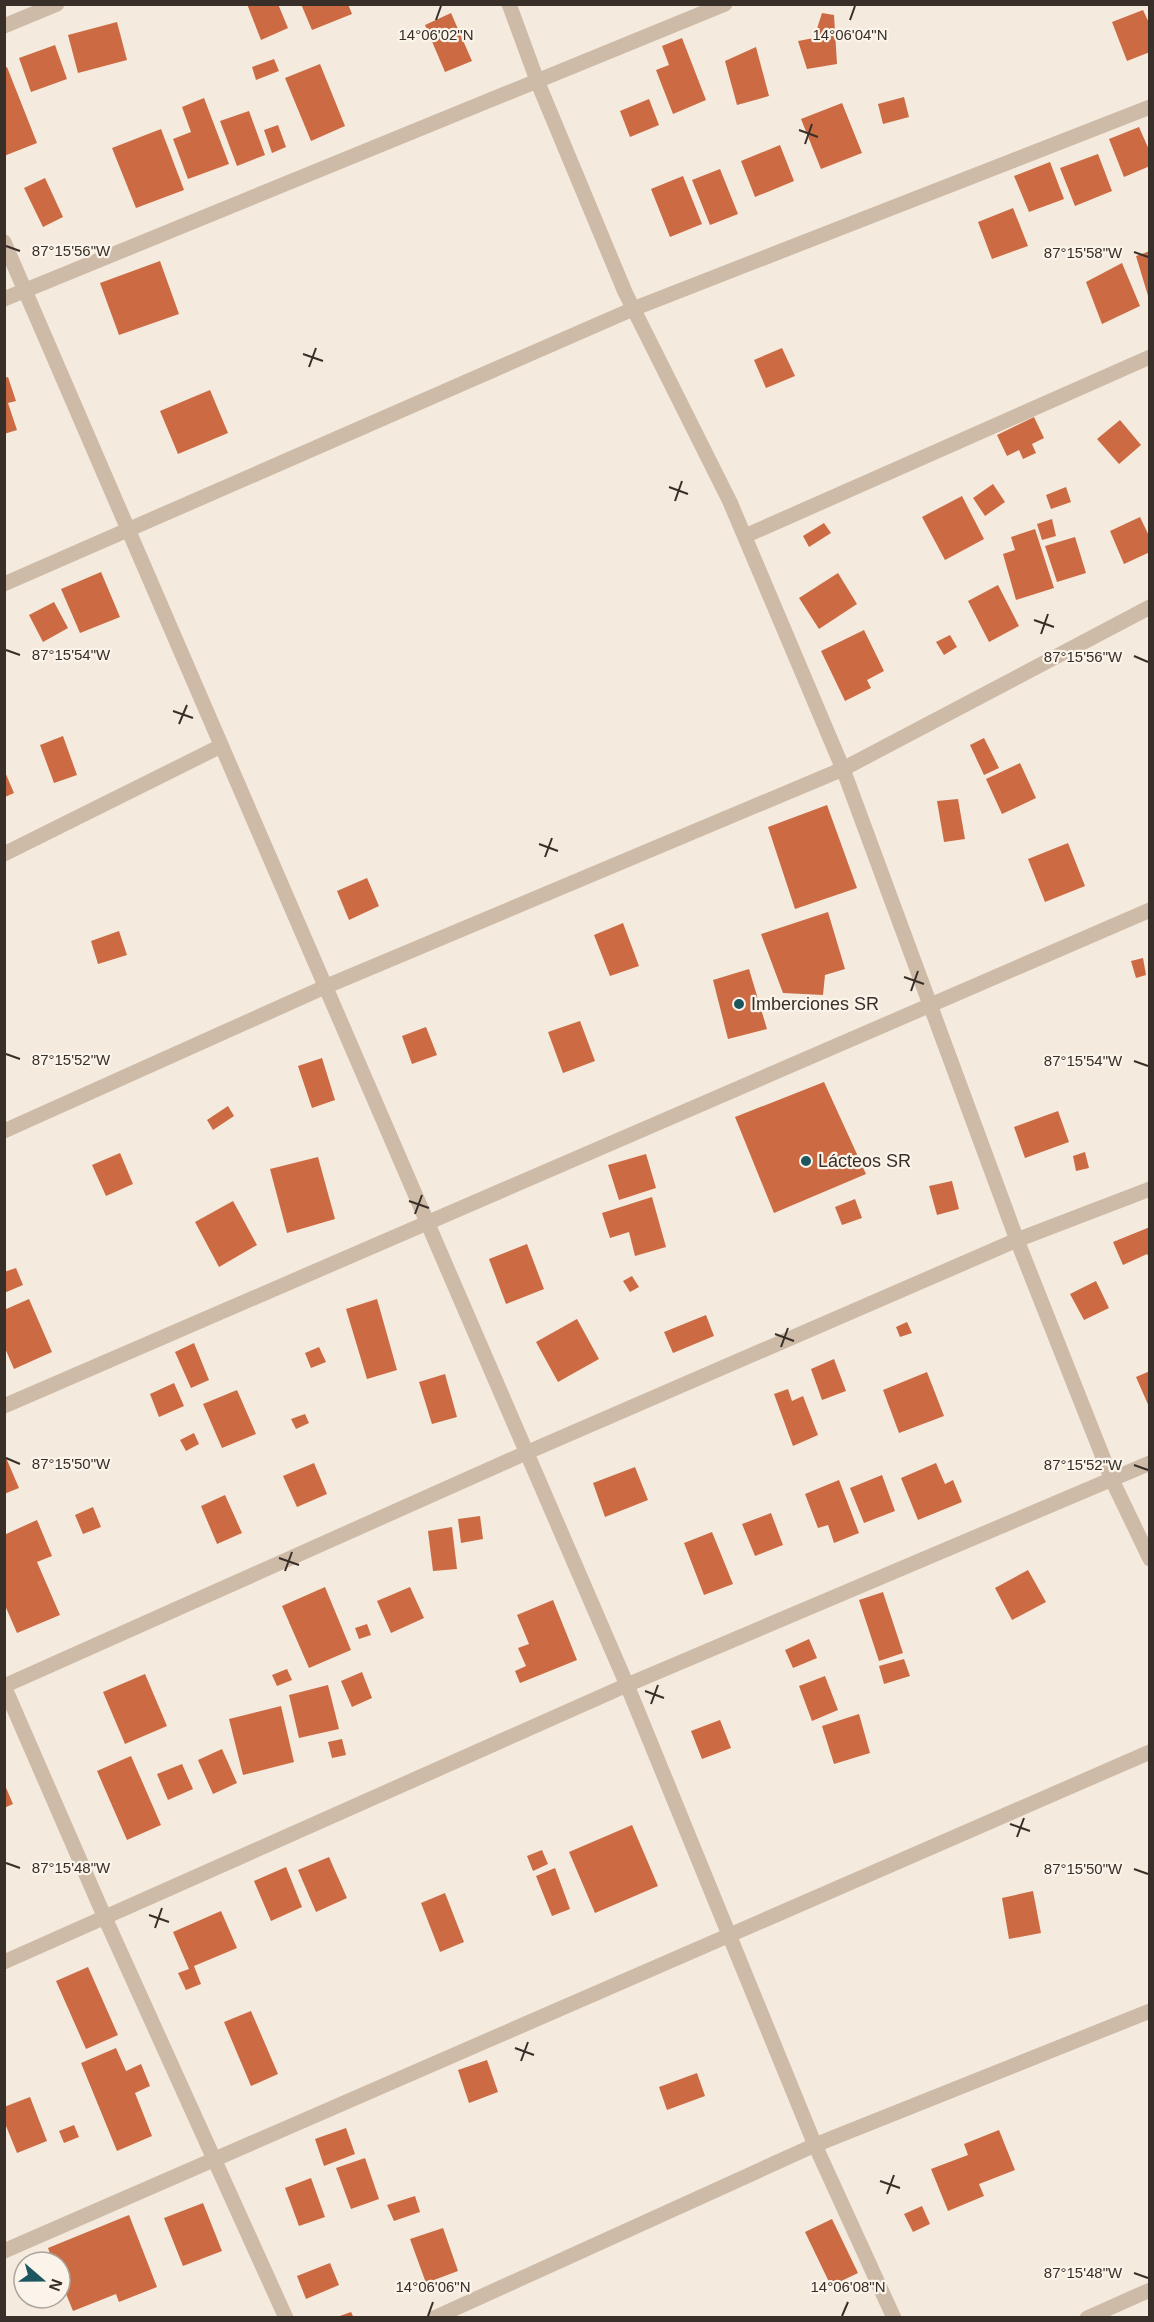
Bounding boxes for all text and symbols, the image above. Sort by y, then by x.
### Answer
text: 14°06'02"N [398,26,474,43]
text: 14°06'04"N [812,26,888,43]
text: 87°15'56"W [32,242,111,259]
text: 87°15'58"W [1044,244,1123,261]
text: 87°15'54"W [32,646,111,663]
text: 87°15'56"W [1044,648,1123,665]
place label: Imberciones SR [751,994,879,1014]
marker: Imberciones SR [732,997,746,1011]
text: 87°15'52"W [32,1051,111,1068]
text: 87°15'54"W [1044,1052,1123,1069]
place label: Lácteos SR [818,1151,911,1171]
marker: Lácteos SR [799,1154,813,1168]
text: 87°15'50"W [32,1455,111,1472]
text: 87°15'52"W [1044,1456,1123,1473]
text: 87°15'48"W [32,1859,111,1876]
text: 87°15'50"W [1044,1860,1123,1877]
north arrow [12,2250,72,2310]
text: 87°15'48"W [1044,2264,1123,2281]
text: N [46,2277,66,2293]
text: 14°06'06"N [395,2278,471,2295]
text: 14°06'08"N [810,2278,886,2295]

